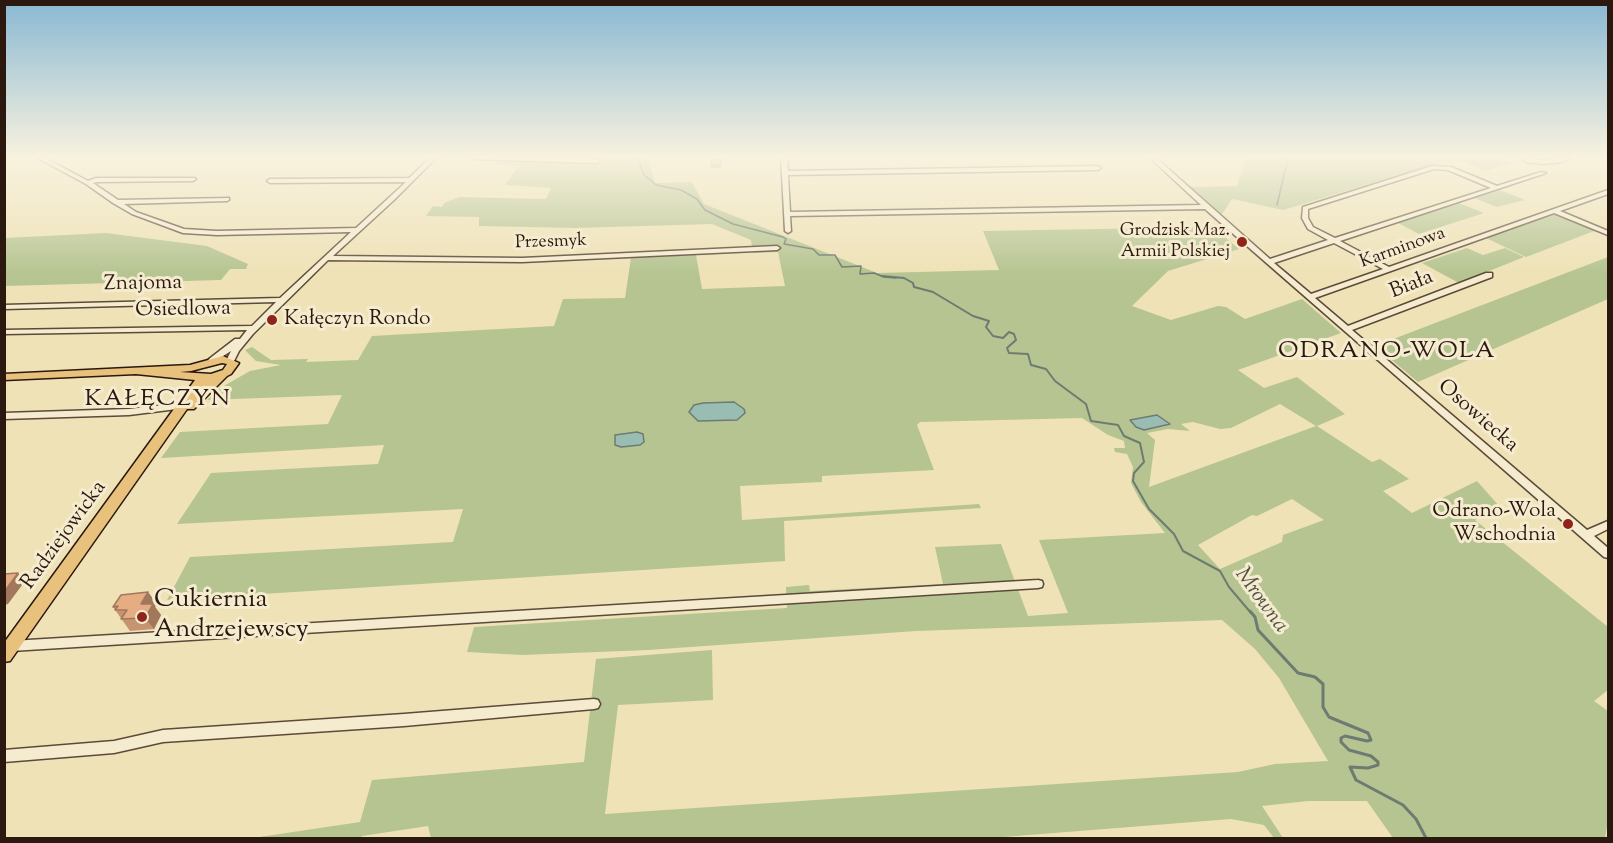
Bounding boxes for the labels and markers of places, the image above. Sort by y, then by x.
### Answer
place label: Grodzisk Maz. Armii Polskiej [1120,221,1230,264]
marker: Grodzisk Maz. Armii Polskiej [1235,235,1249,249]
place label: Kałęczyn Rondo [284,307,430,333]
marker: Kałęczyn Rondo [265,313,279,327]
place label: Odrano-Wola Wschodnia [1432,499,1556,549]
marker: Odrano-Wola Wschodnia [1561,517,1575,531]
place label: Cukiernia Andrzejewscy [154,586,309,648]
marker: Cukiernia Andrzejewscy [135,610,149,624]

